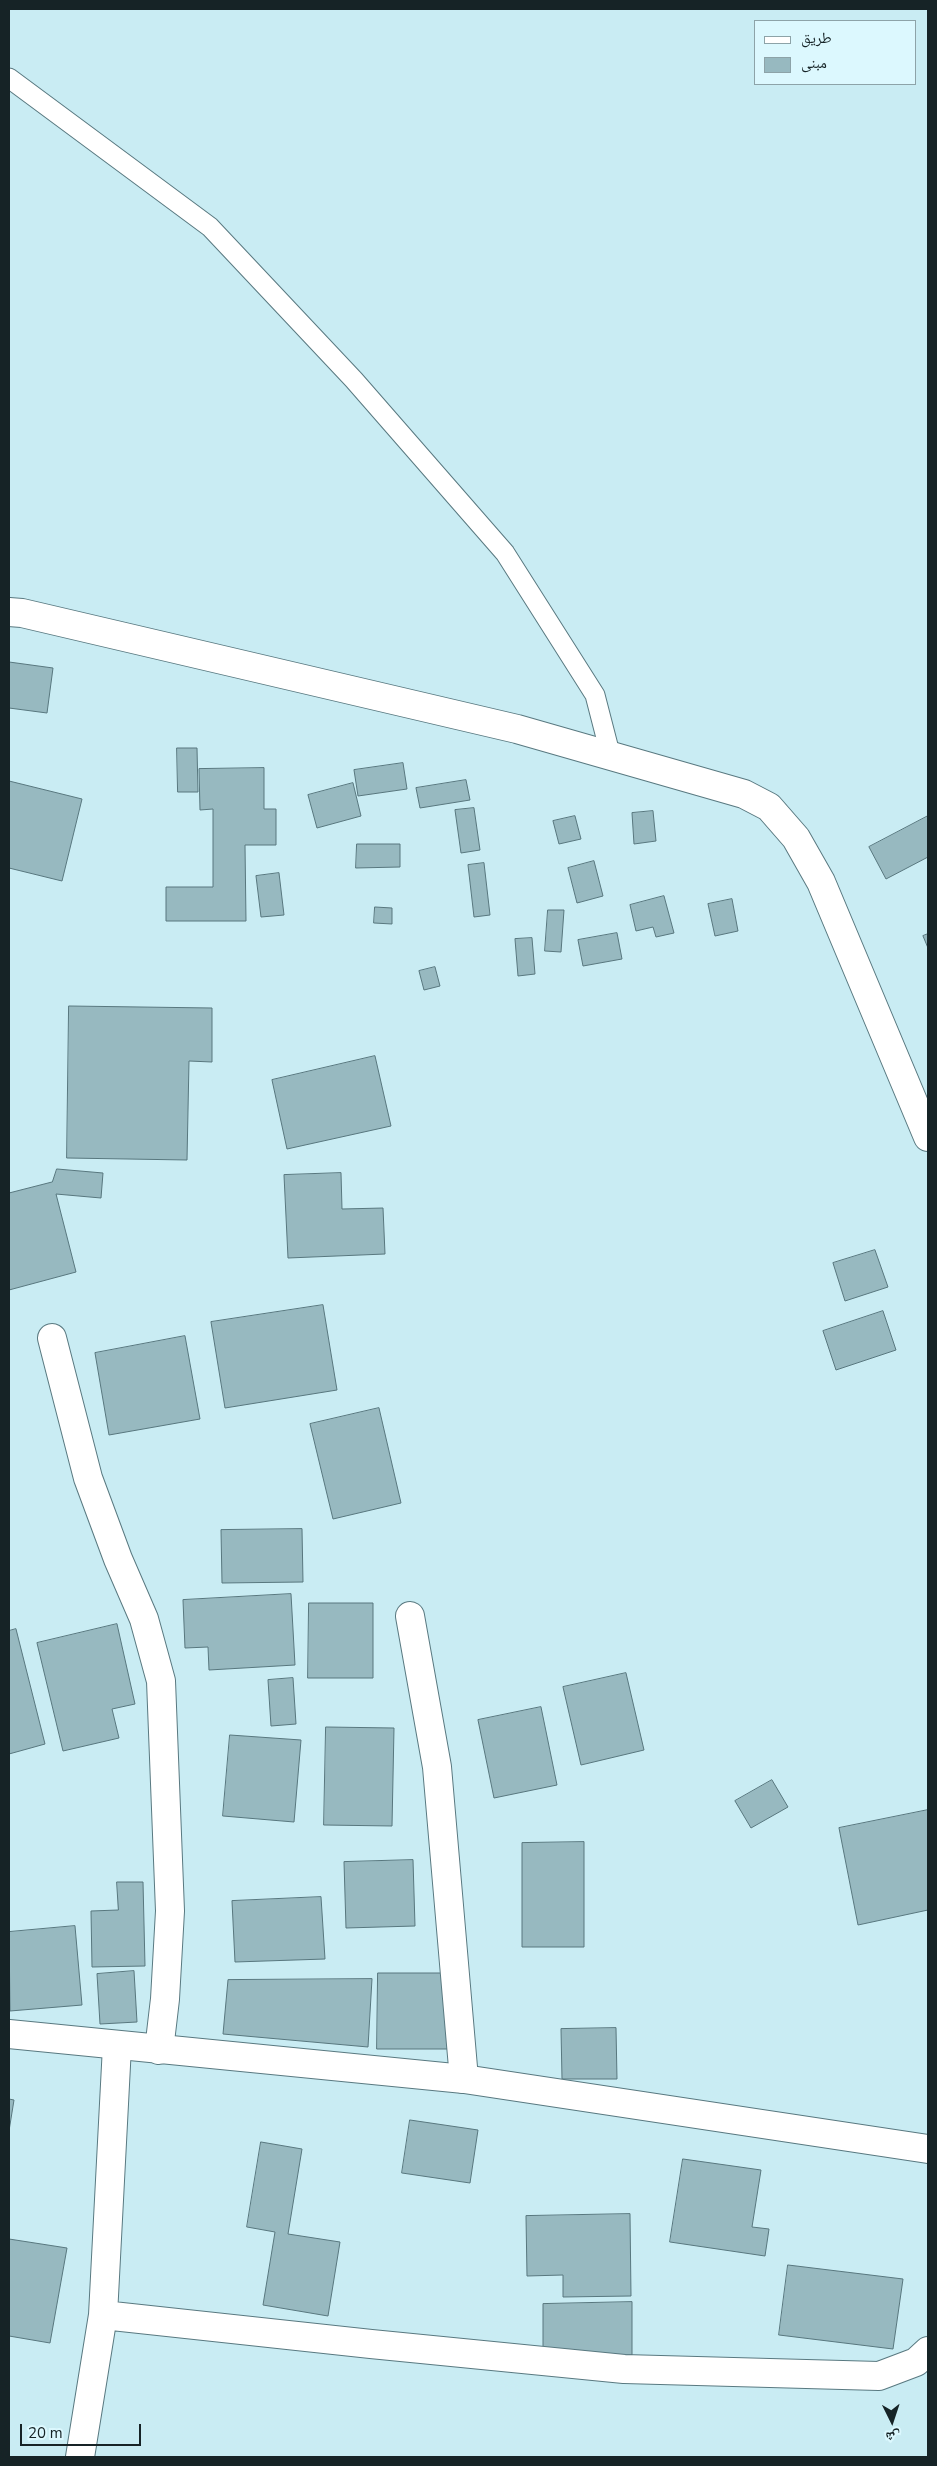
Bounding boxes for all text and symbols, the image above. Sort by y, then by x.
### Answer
legend [754,20,917,85]
text: طريق [801,28,832,48]
text: مبنى [801,53,827,73]
north arrow [867,2396,917,2446]
scale bar [22,2414,144,2446]
text: 20 m [28,2423,63,2443]
text: ش [885,2426,901,2446]

